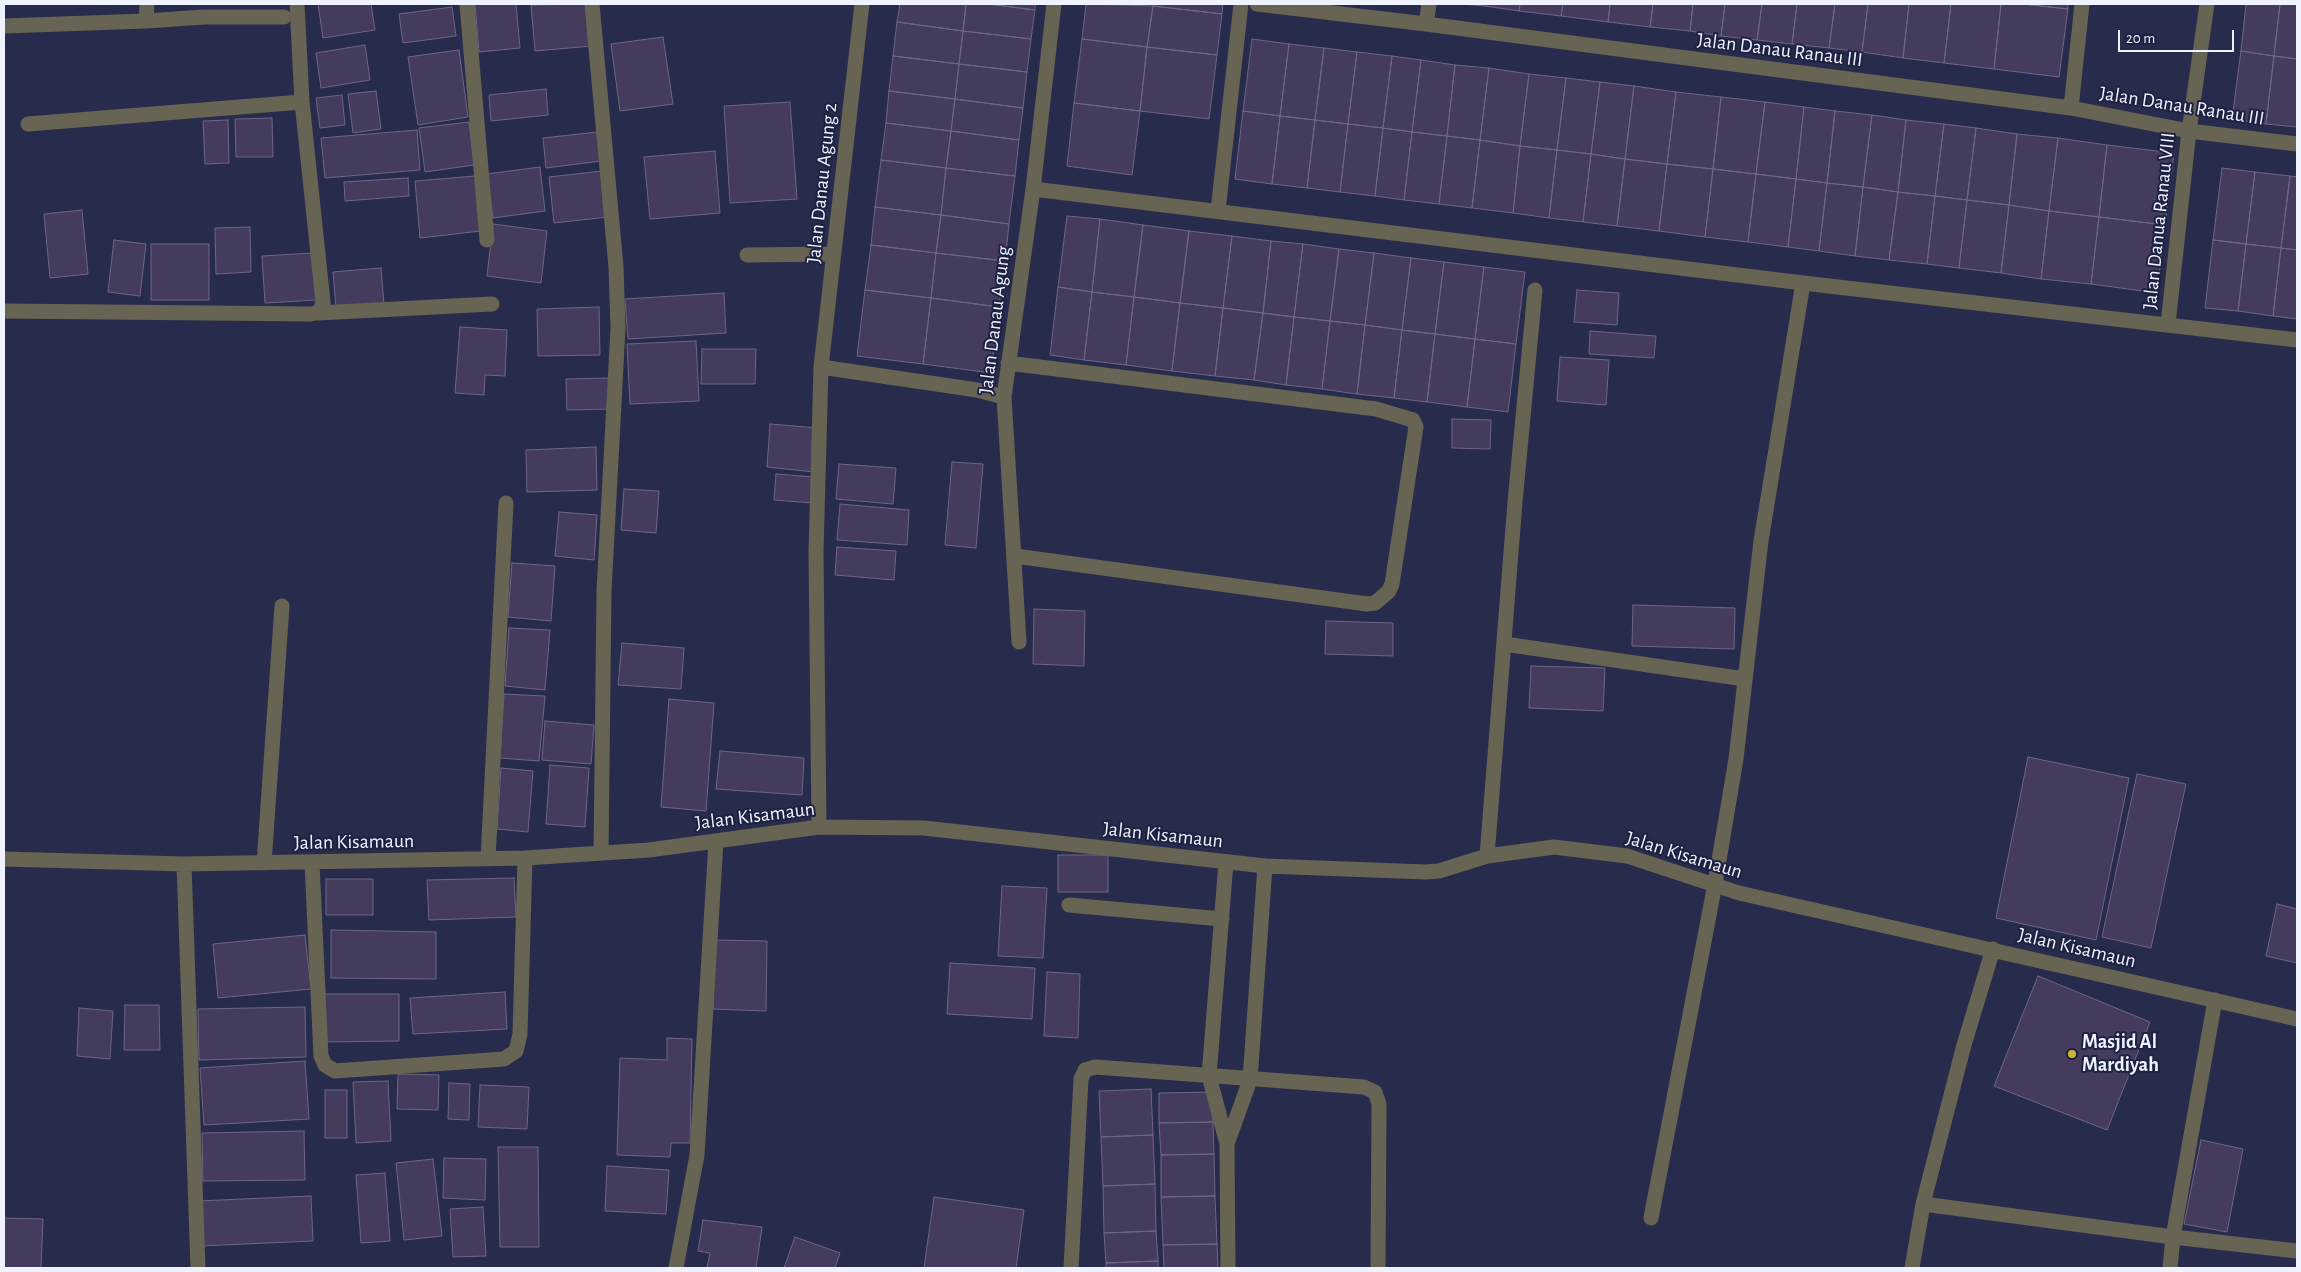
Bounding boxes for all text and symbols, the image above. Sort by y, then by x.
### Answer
scale bar [2121,20,2237,52]
street label: Jalan Danau Ranau III [1696,28,1864,72]
text: 20 m [2126,31,2155,46]
street label: Jalan Danau Ranau III [2098,81,2266,131]
street label: Jalan Danau Agung 2 [802,101,842,265]
street label: Jalan Danua Ranau VIII [2138,131,2180,311]
street label: Jalan Danau Agung [974,245,1016,395]
street label: Jalan Kisamaun [694,797,816,835]
street label: Jalan Kisamaun [1102,817,1224,853]
street label: Jalan Kisamaun [1623,826,1745,884]
street label: Jalan Kisamaun [294,829,414,855]
street label: Jalan Kisamaun [2016,923,2138,973]
place label: Masjid Al Mardiyah [2082,1030,2159,1077]
marker: Masjid Al Mardiyah [2066,1048,2078,1060]

